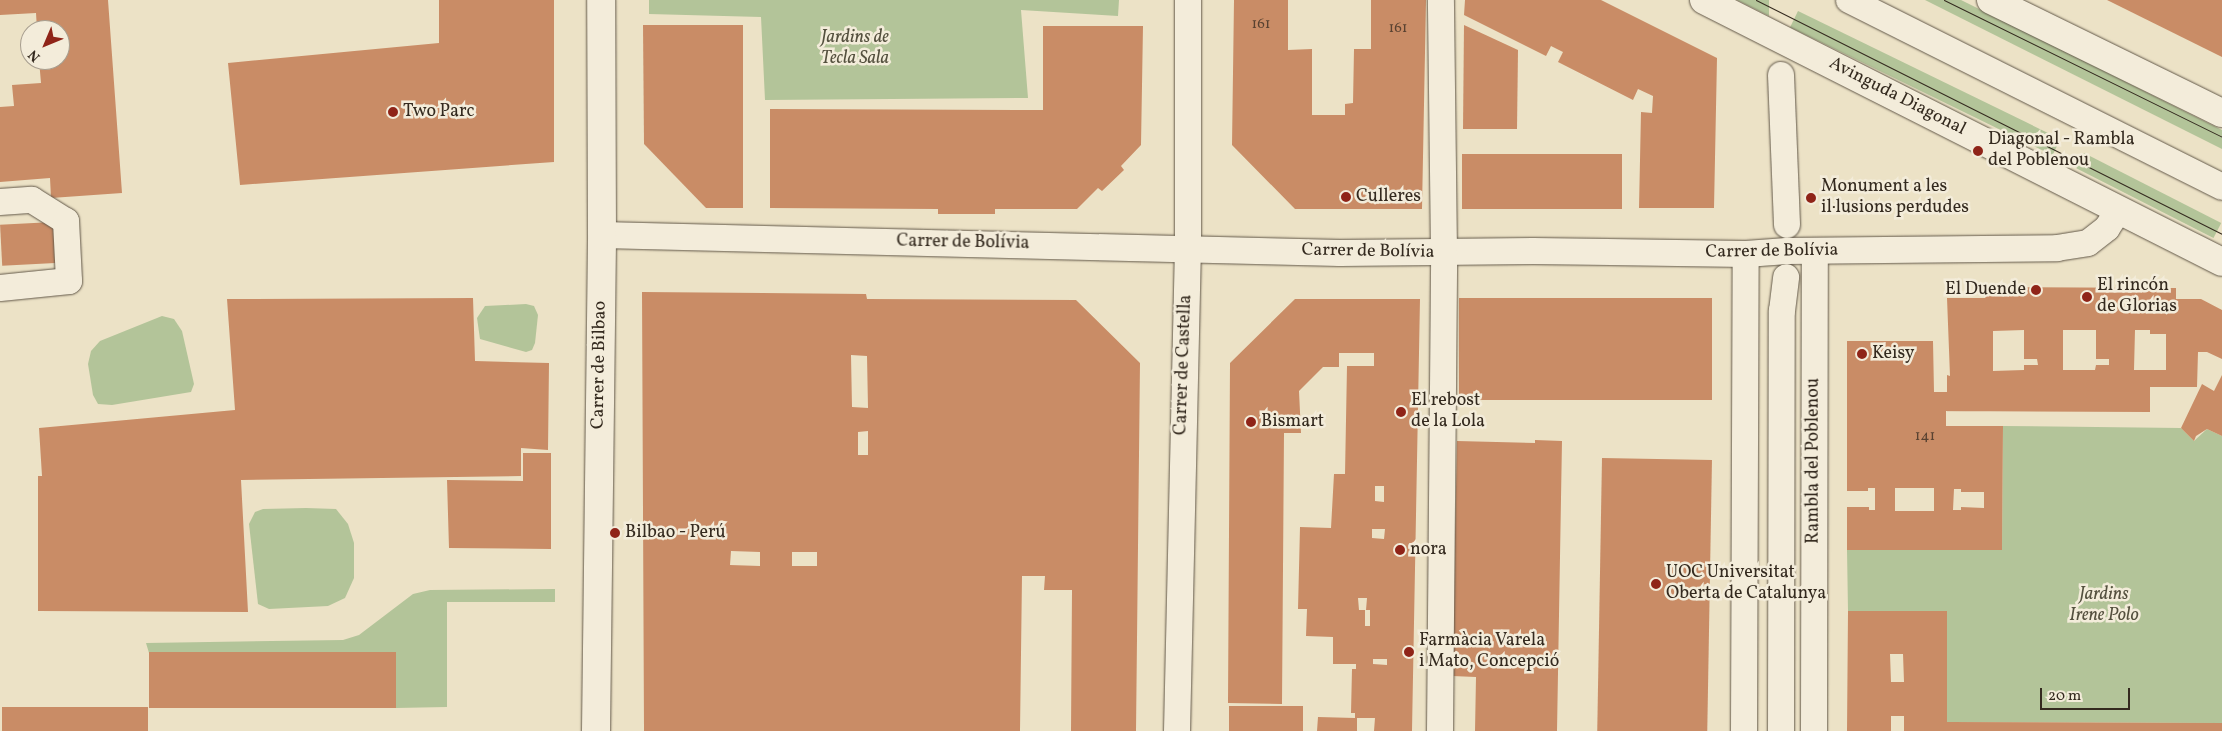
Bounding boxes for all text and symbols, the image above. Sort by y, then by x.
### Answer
house number: 161 [1251,16,1271,34]
north arrow [20,20,70,70]
house number: 161 [1388,20,1408,38]
park label: Jardins de Tecla Sala [821,28,889,70]
text: N [24,45,45,66]
street label: Avinguda Diagonal [1825,53,1969,141]
place label: Two Parc [403,101,475,123]
marker: Two Parc [387,106,399,118]
place label: Diagonal - Rambla del Poblenou [1988,130,2135,172]
marker: Diagonal - Rambla del Poblenou [1972,145,1984,157]
place label: Monument a les il·lusions perdudes [1821,177,1969,220]
place label: Culleres [1356,186,1421,208]
marker: Culleres [1340,191,1352,203]
marker: Monument a les il·lusions perdudes [1805,192,1817,204]
street label: Carrer de Bolívia [896,231,1030,255]
street label: Carrer de Bolívia [1301,240,1435,264]
street label: Carrer de Bolívia [1705,240,1839,264]
place label: El rincón de Glorias [2097,276,2177,318]
place label: El Duende [1945,279,2026,301]
marker: El Duende [2030,284,2042,296]
marker: El rincón de Glorias [2081,291,2093,303]
street label: Carrer de Castella [1171,294,1197,436]
street label: Carrer de Bilbao [588,301,612,429]
place label: Keisy [1872,343,1915,365]
marker: Keisy [1856,348,1868,360]
street label: Rambla del Poblenou [1803,378,1825,544]
place label: El rebost de la Lola [1411,391,1485,434]
marker: El rebost de la Lola [1395,406,1407,418]
place label: Bismart [1261,411,1324,433]
marker: Bismart [1245,416,1257,428]
house number: 141 [1915,428,1935,446]
place label: Bilbao - Perú [625,522,726,544]
marker: Bilbao - Perú [609,527,621,539]
place label: nora [1410,539,1447,561]
marker: nora [1394,544,1406,556]
place label: UOC Universitat Oberta de Catalunya [1666,563,1826,606]
marker: UOC Universitat Oberta de Catalunya [1650,578,1662,590]
park label: Jardins Irene Polo [2069,585,2139,628]
place label: Farmàcia Varela i Mato, Concepció [1419,631,1559,674]
marker: Farmàcia Varela i Mato, Concepció [1403,646,1415,658]
scale bar [2042,678,2132,710]
text: 20 m [2048,686,2081,707]

